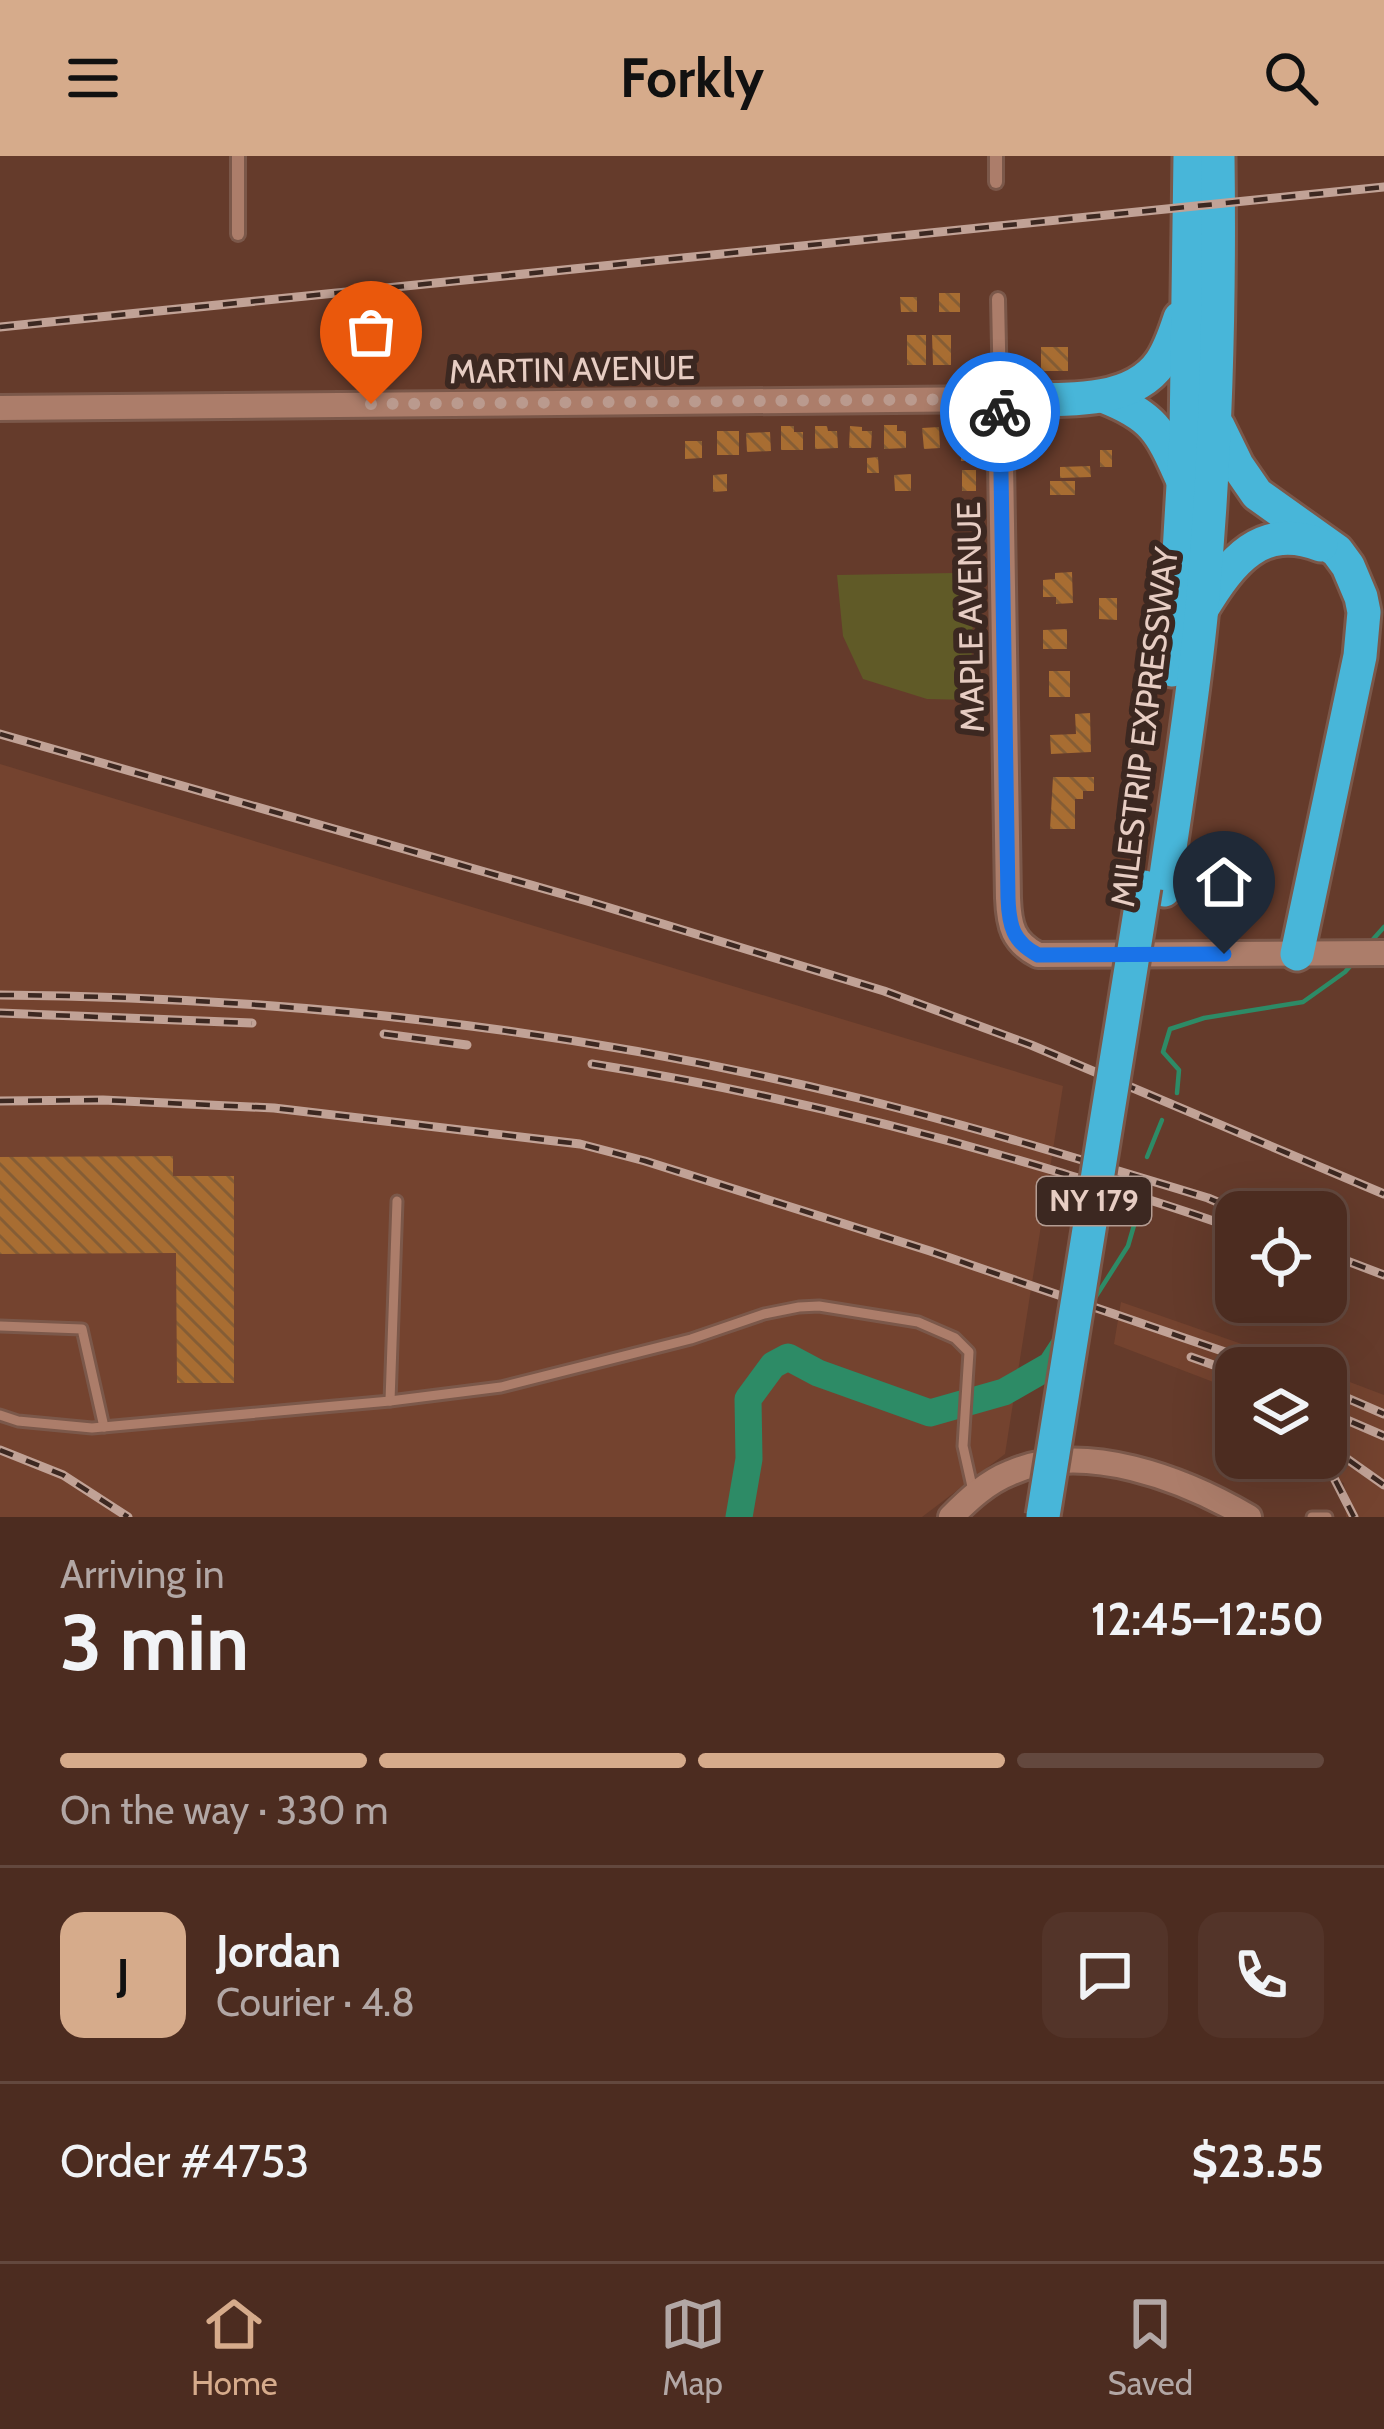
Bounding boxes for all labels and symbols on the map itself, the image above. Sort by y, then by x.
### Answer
pin [320,281,422,404]
street label: MARTIN AVENUE [449,347,695,391]
courier [940,352,1060,472]
street label: MAPLE AVENUE [948,501,992,733]
street label: MILESTRIP EXPRESSWAY [1102,544,1186,909]
pin [1173,831,1275,954]
road number: NY 179 [1037,1177,1151,1225]

